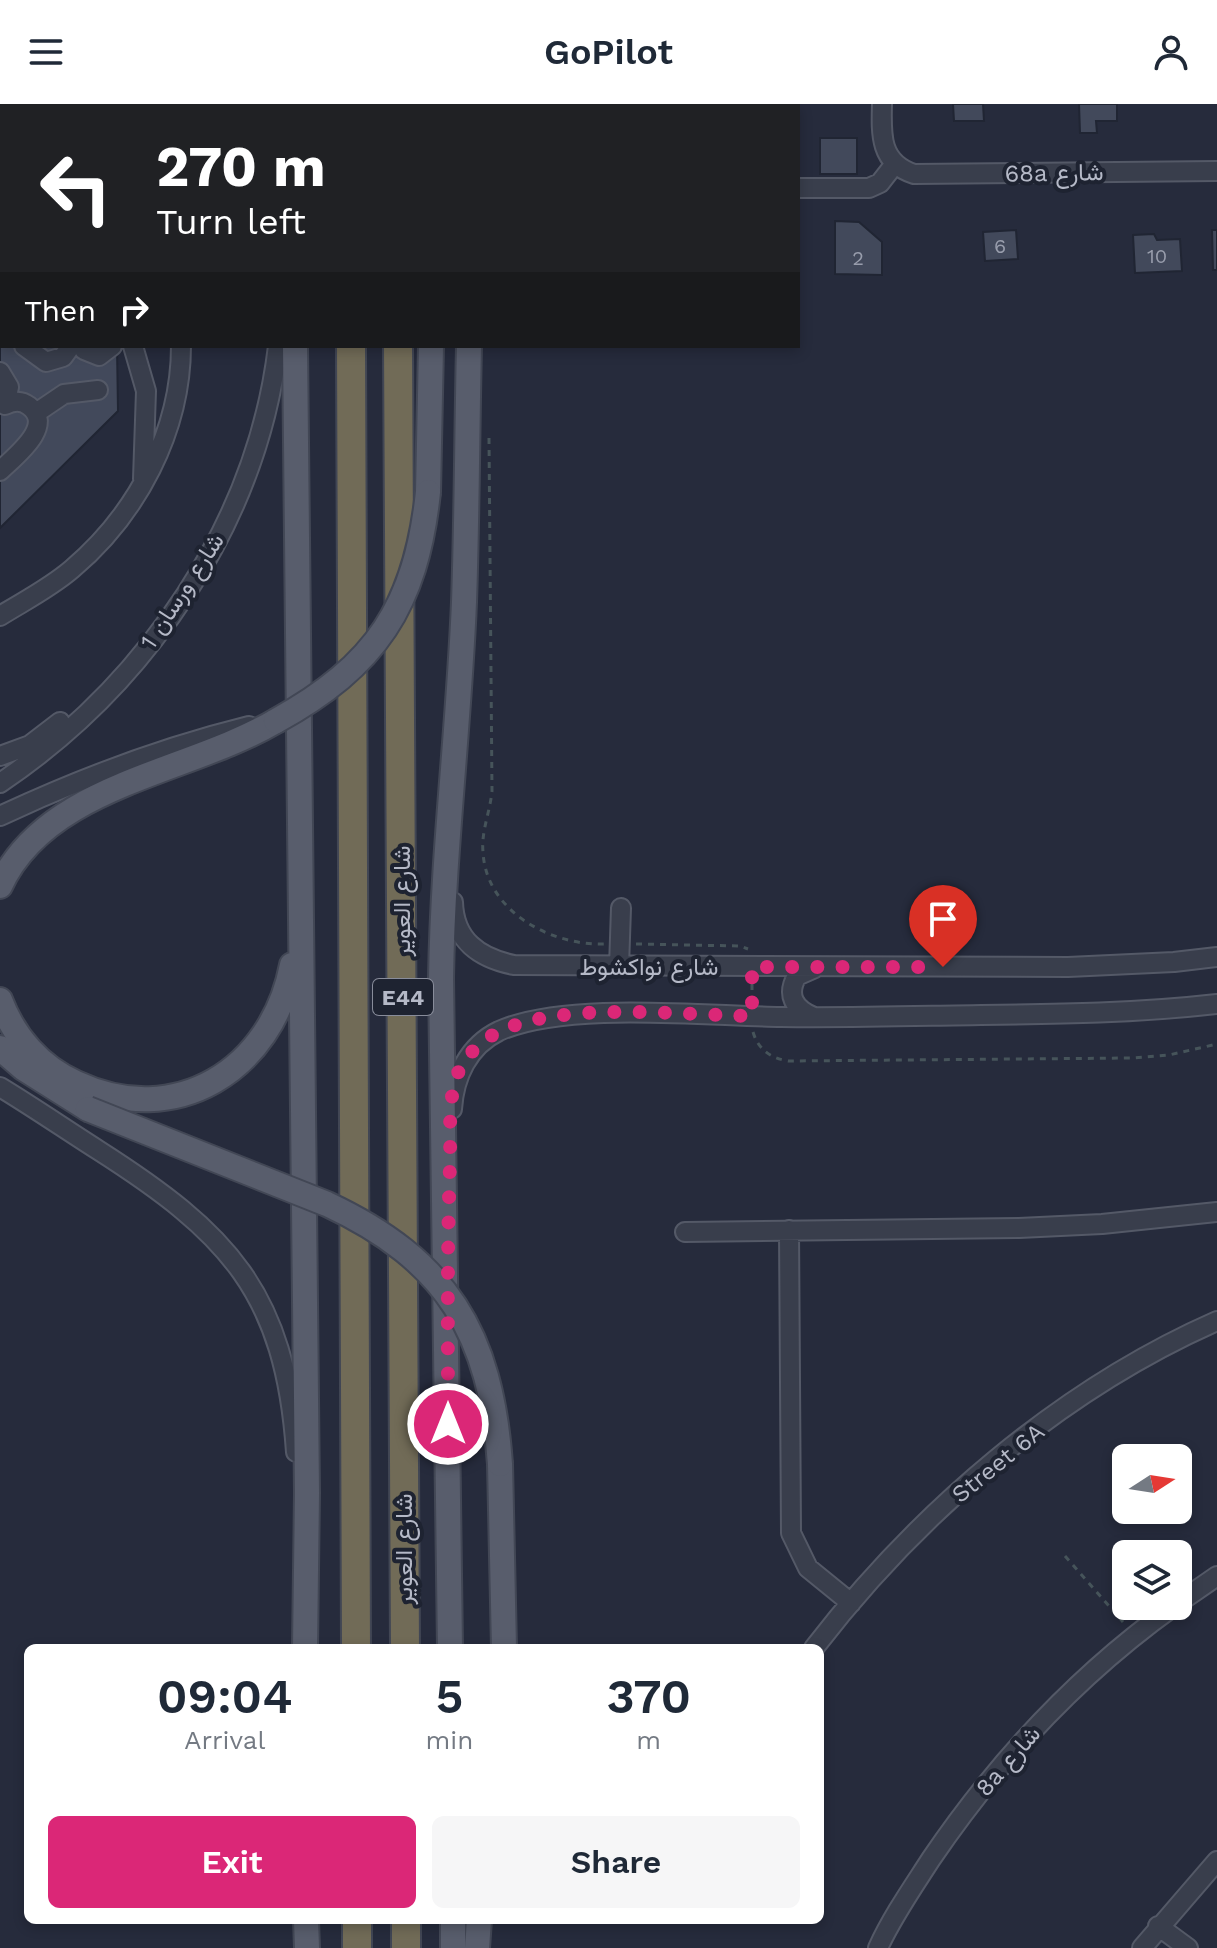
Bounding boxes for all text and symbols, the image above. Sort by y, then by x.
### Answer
icon: menu [24,30,68,74]
icon: person [1149,30,1193,74]
text: GoPilot [544,31,673,73]
text: 270 m [156,134,326,200]
icon: left [24,136,128,240]
street label: 68a شارع [1004,158,1104,190]
text: Turn left [156,201,306,243]
house number: 6 [994,234,1006,258]
house number: 10 [1147,244,1167,268]
house number: 2 [852,246,864,270]
icon: right [112,288,156,332]
text: Then [24,293,96,328]
street label: شارع ورسان 1 [134,528,231,655]
street label: شارع العوير [388,846,418,957]
pin [909,885,977,967]
icon: arrive [921,897,965,941]
street label: شارع نواكشوط [580,953,718,983]
road number: E44 [373,979,433,1015]
position arrow [406,1382,490,1466]
street label: Street 6A [946,1417,1050,1509]
north arrow [1112,1444,1192,1524]
map controls [1112,1444,1192,1620]
street label: شارع العوير [390,1494,420,1605]
button: layers [1112,1540,1192,1620]
text: 09:04 [157,1668,293,1725]
text: 5 [436,1668,463,1725]
text: 370 [606,1668,691,1725]
street label: 8a شارع [970,1720,1048,1803]
text: Arrival [184,1725,265,1755]
text: min [426,1725,473,1755]
text: m [636,1725,661,1755]
button: Exit [48,1816,416,1908]
button: Share [432,1816,800,1908]

